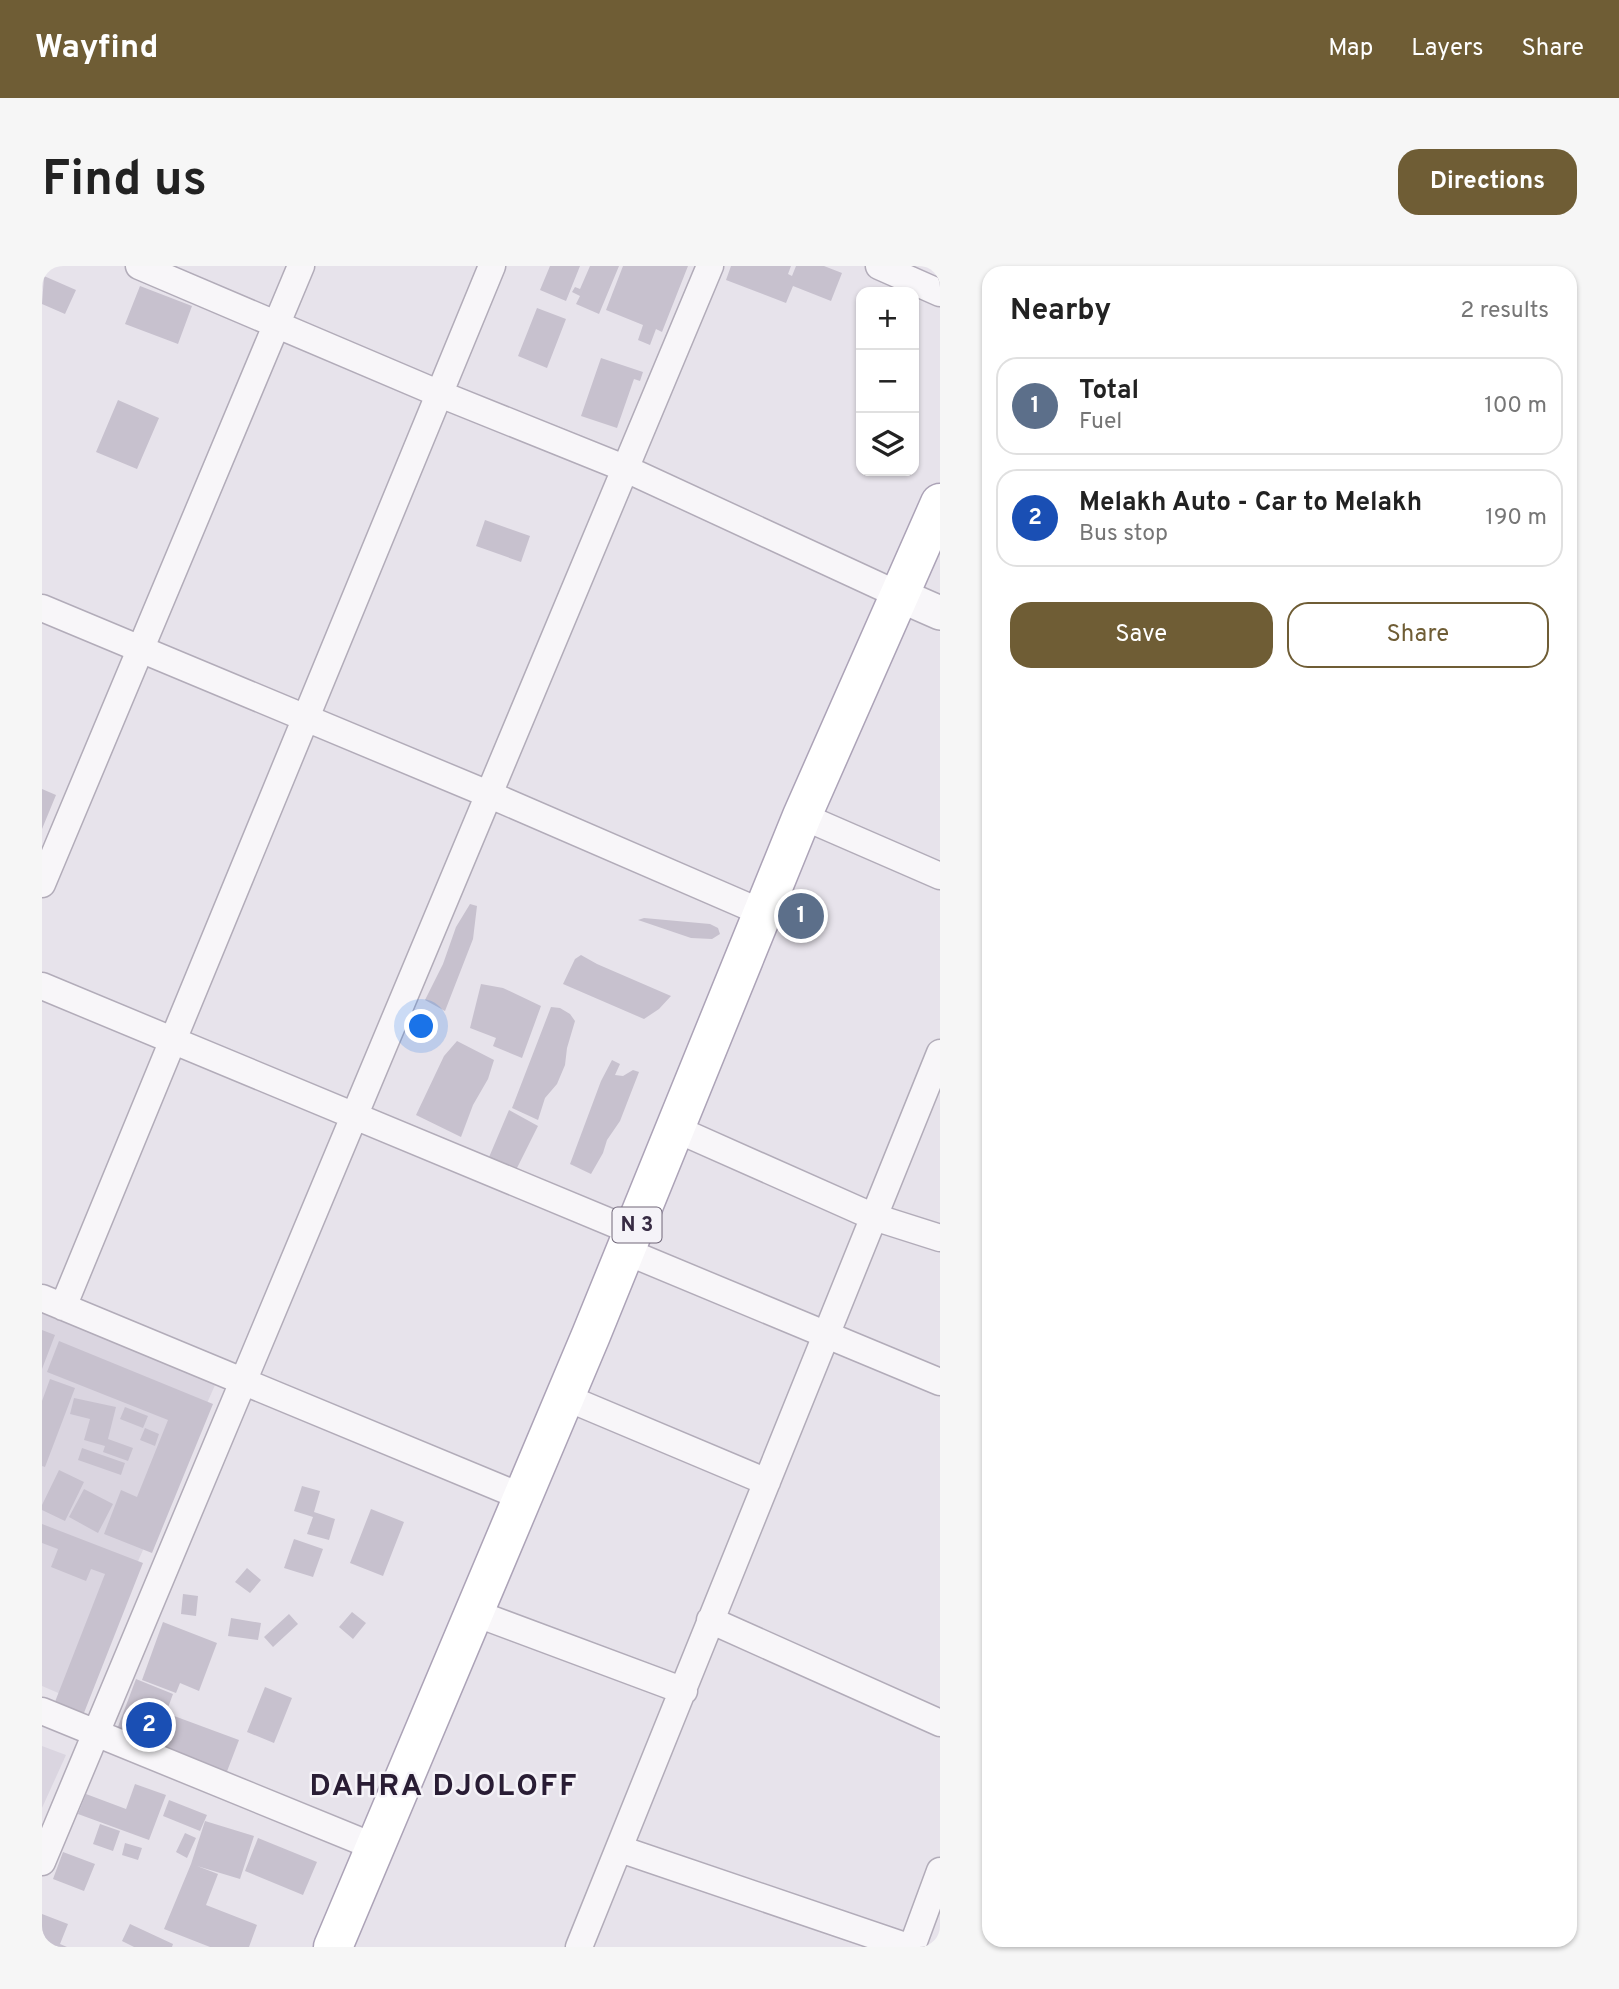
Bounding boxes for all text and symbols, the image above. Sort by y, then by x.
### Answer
text: Wayfind [35,28,158,70]
text: Map [1328,34,1373,64]
text: Layers [1411,34,1483,64]
text: Share [1521,34,1584,64]
button: Directions [1398,149,1577,215]
text: Find us [42,151,207,213]
map controls [856,287,919,476]
button: + [856,287,919,350]
text: Nearby [1010,293,1111,330]
text: 2 results [1460,297,1549,326]
button: − [856,350,919,413]
text: Total [1079,375,1139,408]
text: 1 [1030,392,1040,421]
text: 100 m [1484,392,1547,421]
text: Fuel [1079,408,1122,437]
button: layers [856,413,919,476]
text: Melakh Auto - Car to Melakh [1079,487,1422,520]
text: 2 [1028,504,1042,533]
text: 190 m [1485,504,1547,533]
text: Bus stop [1079,520,1168,549]
button: Save [1010,602,1273,668]
button: Share [1287,602,1549,668]
pin: 1 [778,890,824,942]
your location [404,1009,438,1043]
road number: N 3 [612,1208,662,1242]
pin: 2 [126,1699,172,1751]
district label: DAHRA DJOLOFF [310,1769,578,1806]

